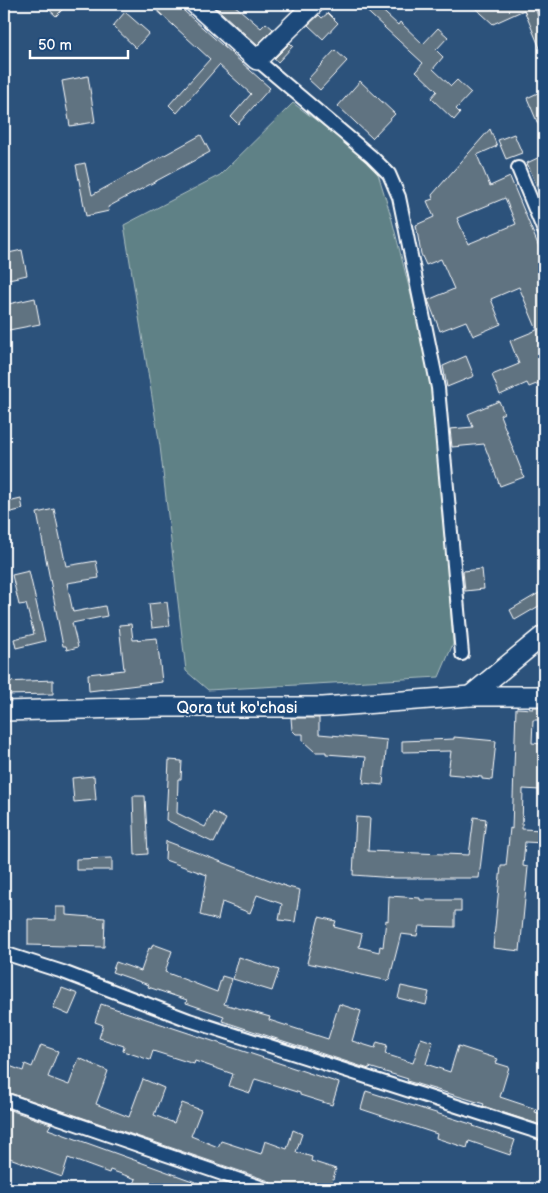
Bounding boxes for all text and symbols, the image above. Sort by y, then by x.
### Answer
scale bar [30,28,128,60]
text: 50 m [38,36,72,55]
street label: Qora tut ko'chasi [176,699,298,718]

